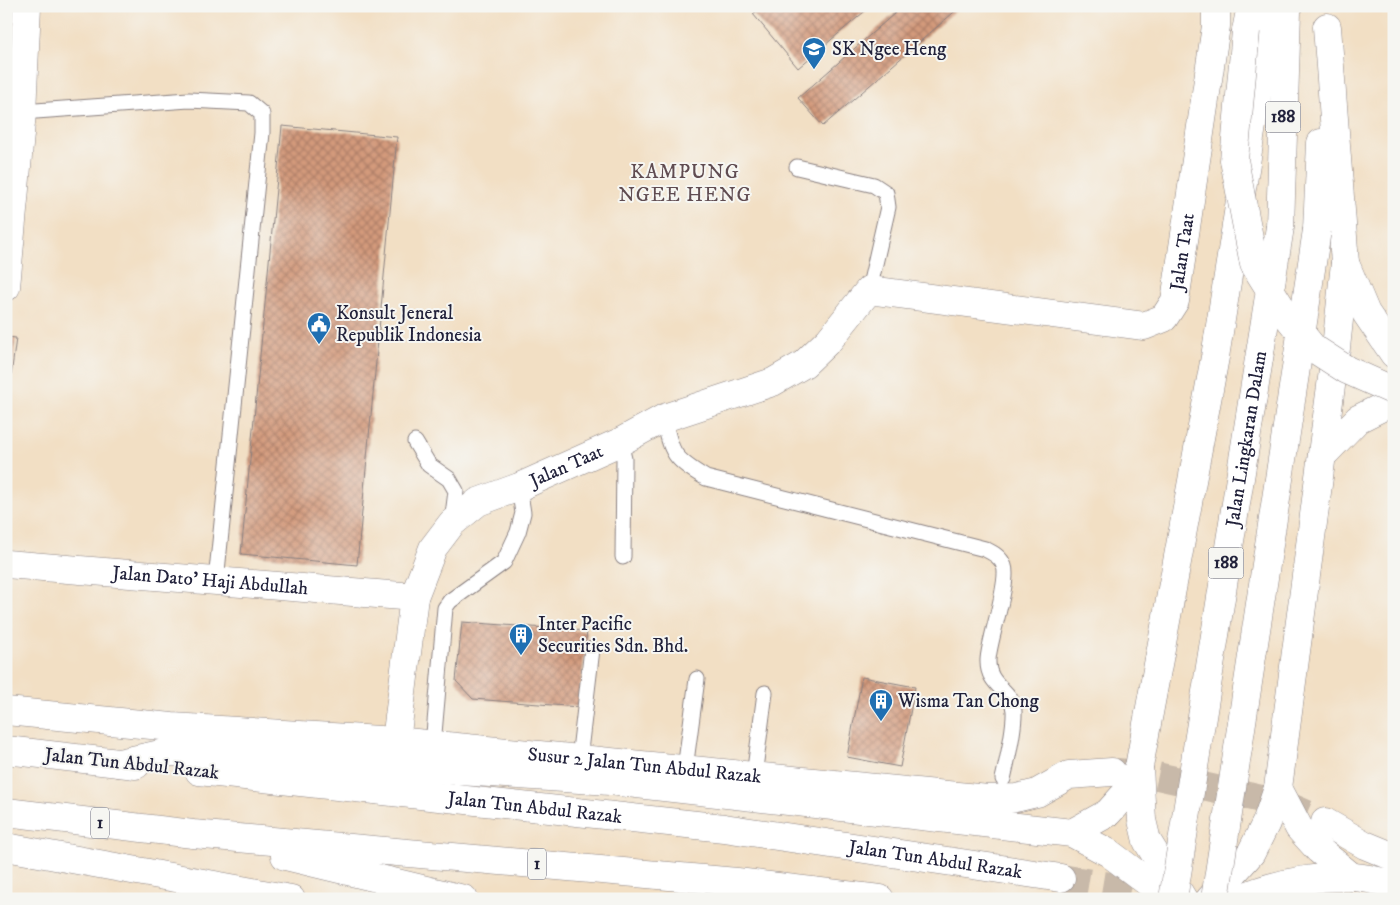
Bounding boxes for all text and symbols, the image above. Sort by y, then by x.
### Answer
school or university icon: SK Ngee Heng [801,36,827,70]
place label: SK Ngee Heng [832,38,947,61]
road number: 188 [1266,101,1300,132]
district label: KAMPUNG NGEE HENG [619,160,751,208]
street label: Jalan Taat [1165,212,1199,294]
place label: Konsult Jeneral Republik Indonesia [336,302,482,347]
public building icon: Konsult Jeneral Republik Indonesia [306,311,332,345]
street label: Jalan Lingkaran Dalam [1221,349,1272,530]
street label: Jalan Taat [524,440,607,493]
road number: 188 [1208,548,1244,578]
street label: Jalan Dato' Haji Abdullah [110,561,309,600]
place label: Inter Pacific Securities Sdn. Bhd. [538,613,688,658]
building icon: Inter Pacific Securities Sdn. Bhd. [508,622,534,656]
building icon: Wisma Tan Chong [868,688,894,722]
place label: Wisma Tan Chong [897,690,1040,713]
street label: Susur 2 Jalan Tun Abdul Razak [527,742,763,788]
street label: Jalan Tun Abdul Razak [42,743,221,785]
street label: Jalan Tun Abdul Razak [445,786,624,828]
road number: 1 [91,808,109,838]
street label: Jalan Tun Abdul Razak [845,835,1025,884]
road number: 1 [528,849,546,880]

